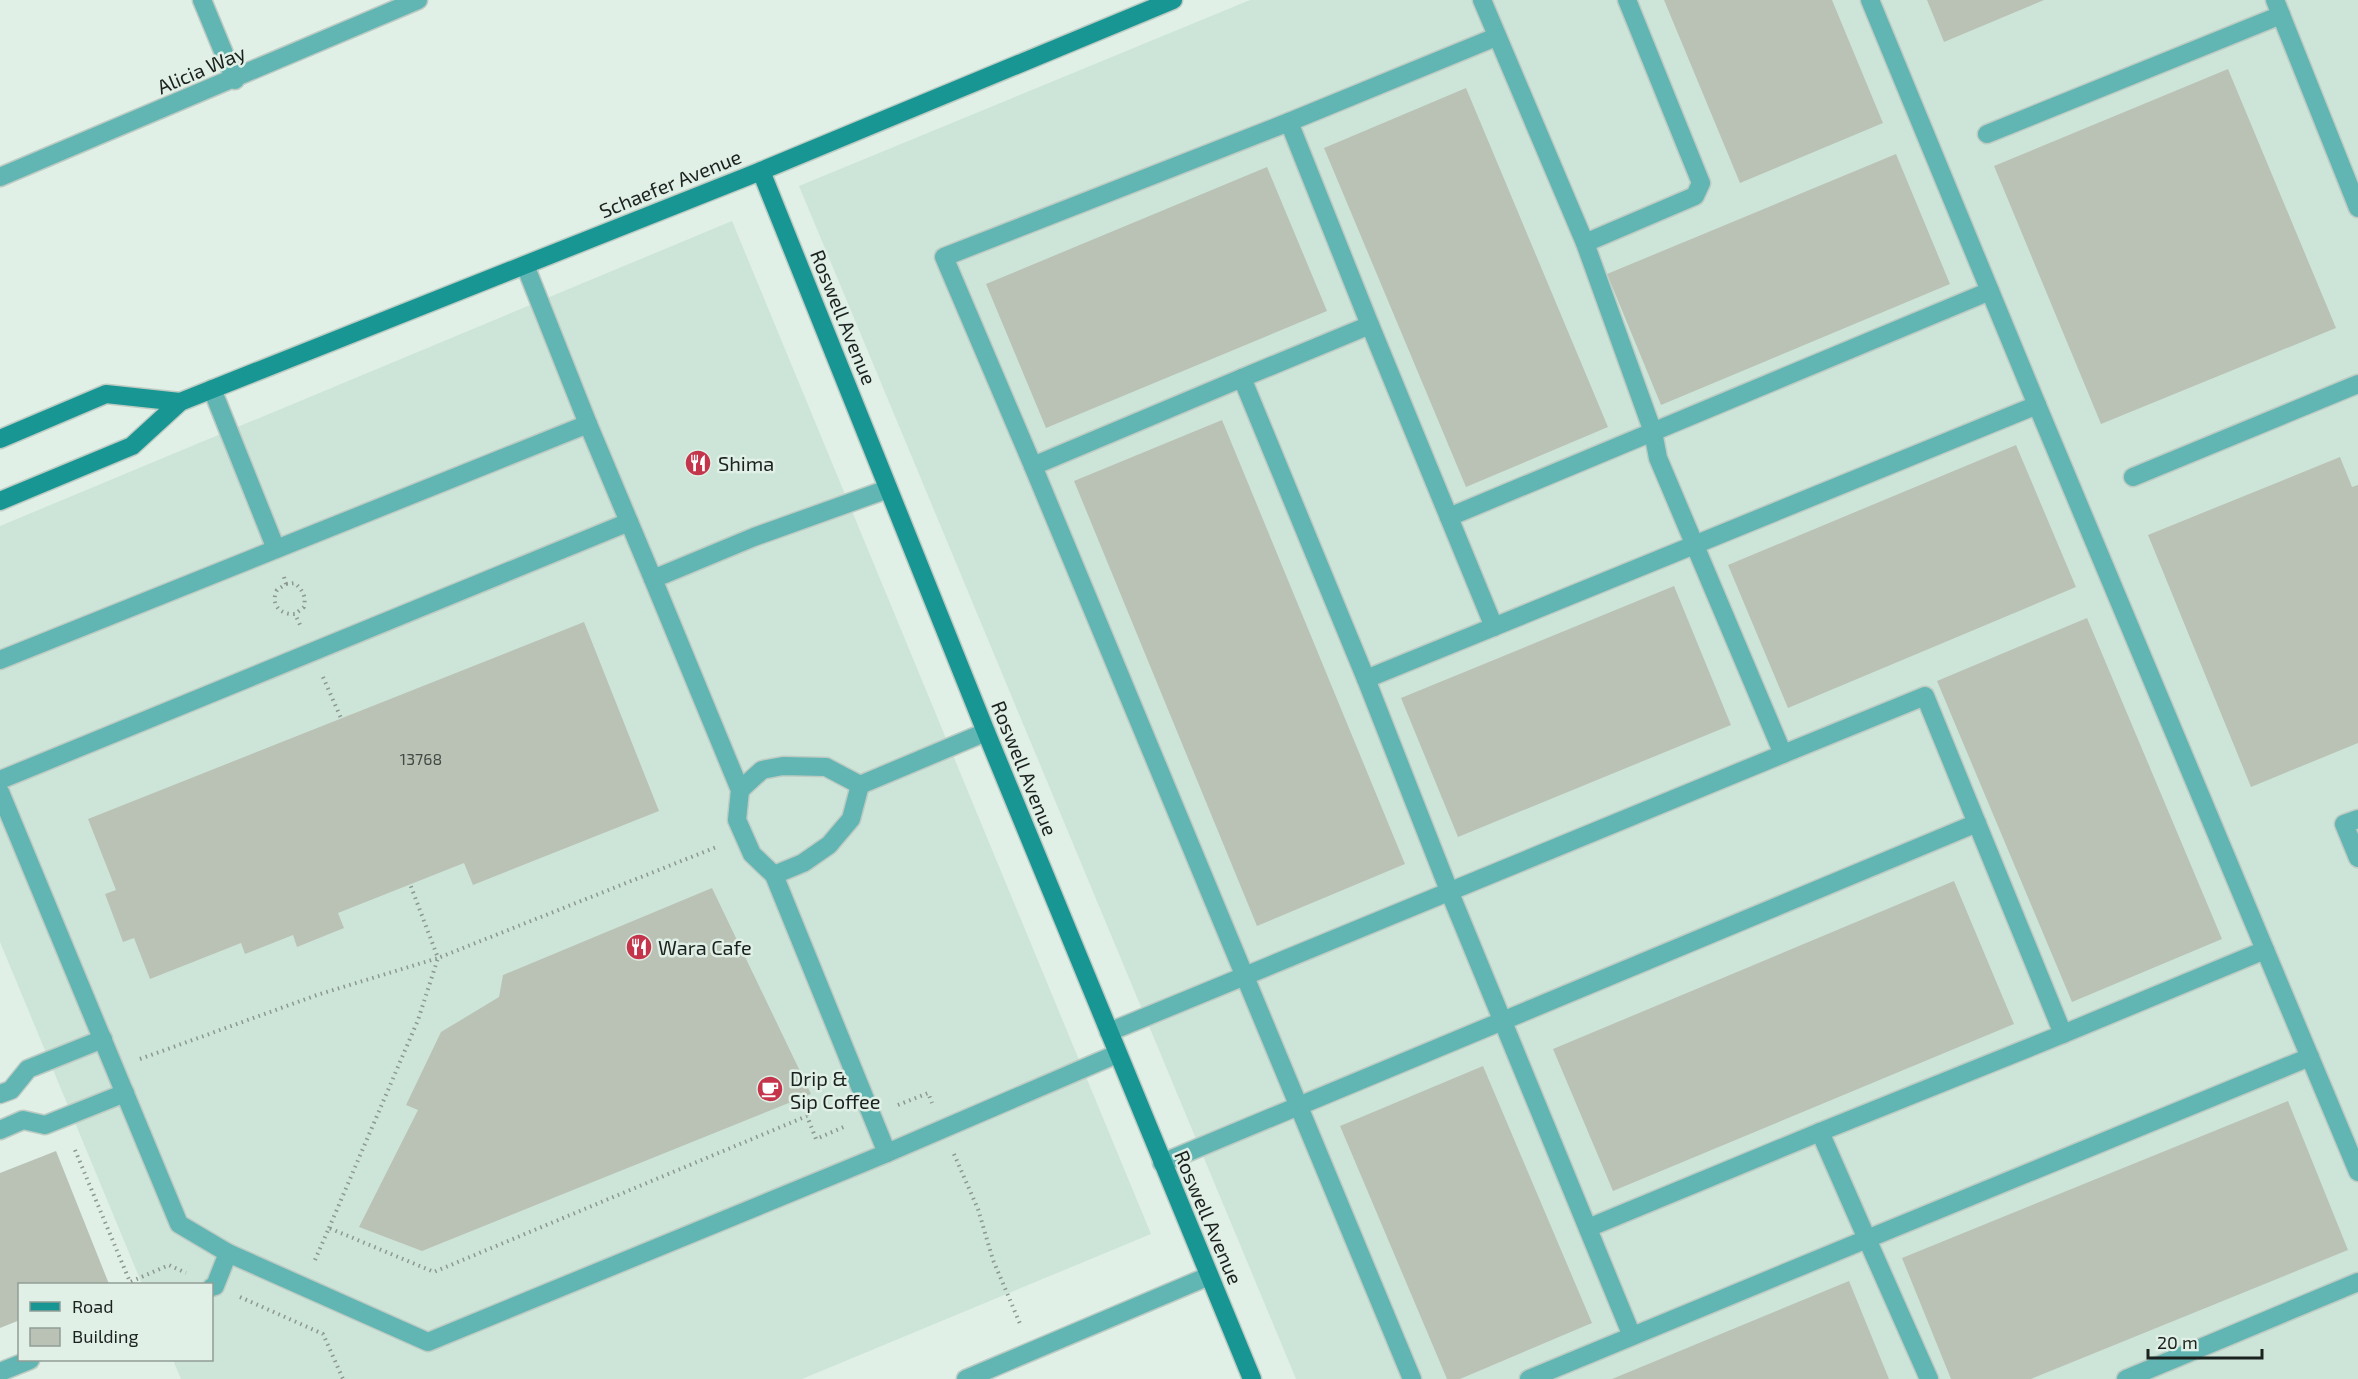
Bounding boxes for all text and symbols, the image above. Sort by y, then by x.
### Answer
street label: Alicia Way [153,40,249,98]
street label: Schaefer Avenue [595,144,745,222]
street label: Roswell Avenue [806,246,882,388]
restaurant icon: Shima [683,448,713,478]
place label: Shima [718,451,774,475]
street label: Roswell Avenue [987,697,1063,839]
house number: 13768 [400,749,442,768]
restaurant icon: Wara Cafe [624,932,654,962]
place label: Wara Cafe [658,935,752,959]
place label: Drip & Sip Coffee [790,1066,881,1113]
cafe icon: Drip & Sip Coffee [755,1074,785,1104]
street label: Roswell Avenue [1170,1146,1248,1288]
legend [18,1283,213,1361]
text: Road [72,1295,113,1317]
scale bar [2148,1322,2262,1360]
text: Building [72,1325,139,1347]
text: 20 m [2157,1331,2198,1353]

